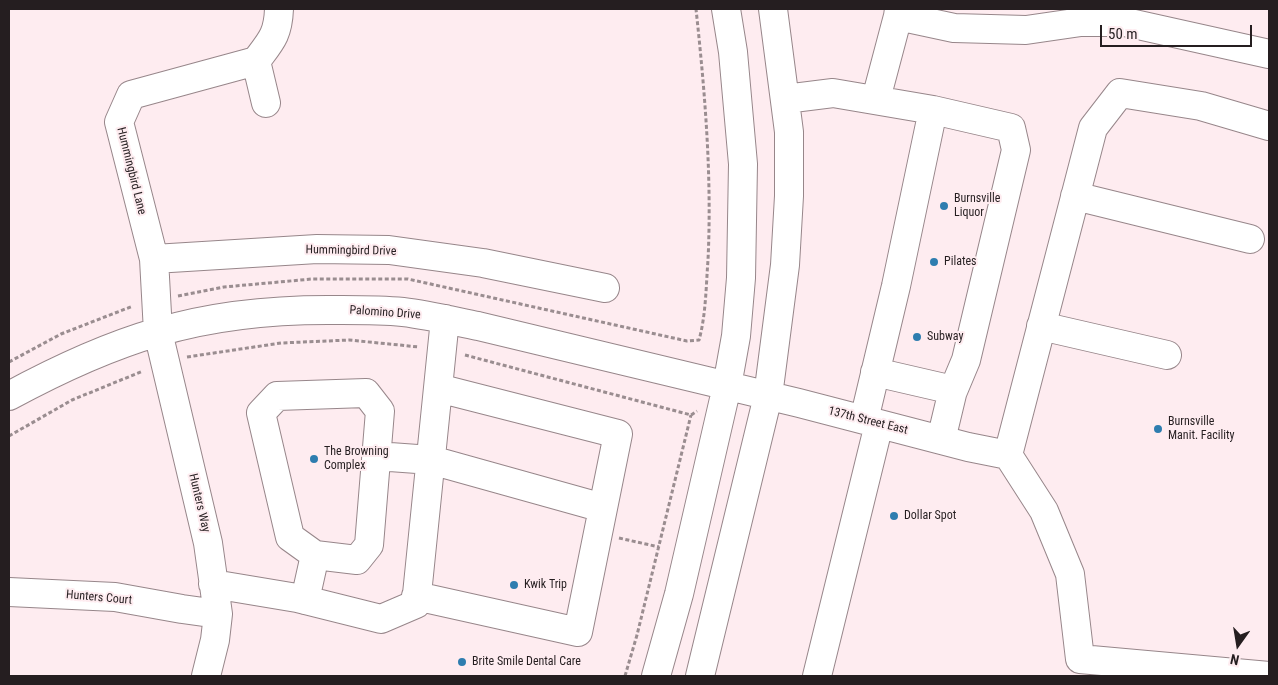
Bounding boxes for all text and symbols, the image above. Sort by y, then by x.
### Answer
scale bar [1103,15,1256,47]
text: 50 m [1108,25,1138,43]
street label: Hummingbird Lane [113,126,149,216]
place label: Burnsville Liquor [954,192,1000,220]
marker: Burnsville Liquor [938,200,950,212]
street label: Hummingbird Drive [306,243,396,259]
place label: Pilates [944,255,977,269]
marker: Pilates [928,256,940,268]
street label: Palomino Drive [349,303,421,323]
place label: Subway [927,330,963,344]
marker: Subway [911,331,923,343]
street label: 137th Street East [827,404,909,438]
place label: Burnsville Manit. Facility [1168,415,1235,443]
marker: Burnsville Manit. Facility [1152,423,1164,435]
place label: The Browning Complex [324,445,389,473]
marker: The Browning Complex [308,453,320,465]
street label: Hunters Way [185,472,213,534]
place label: Dollar Spot [904,509,956,523]
marker: Dollar Spot [888,510,900,522]
place label: Kwik Trip [524,578,567,592]
marker: Kwik Trip [508,579,520,591]
street label: Hunters Court [65,588,133,608]
north arrow [1213,620,1263,670]
text: N [1229,651,1241,668]
place label: Brite Smile Dental Care [472,655,581,669]
marker: Brite Smile Dental Care [456,656,468,668]

